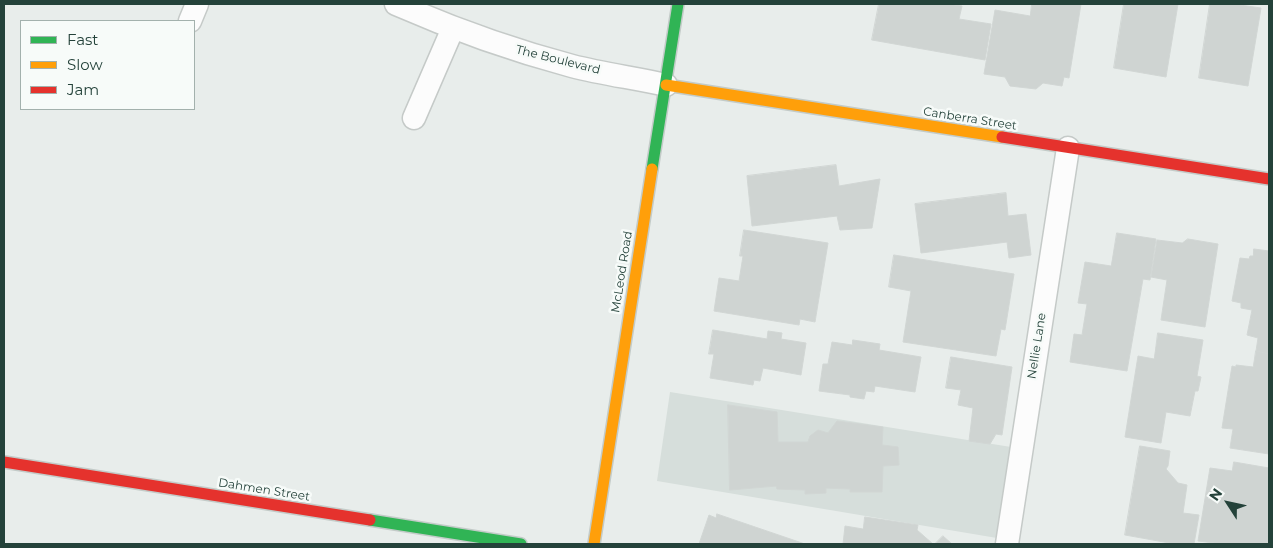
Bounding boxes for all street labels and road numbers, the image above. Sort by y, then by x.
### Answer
street label: The Boulevard [514,43,602,77]
street label: Canberra Street [922,104,1018,134]
street label: McLeod Road [608,230,636,314]
street label: Nellie Lane [1025,312,1049,380]
street label: Dahmen Street [217,476,311,504]

